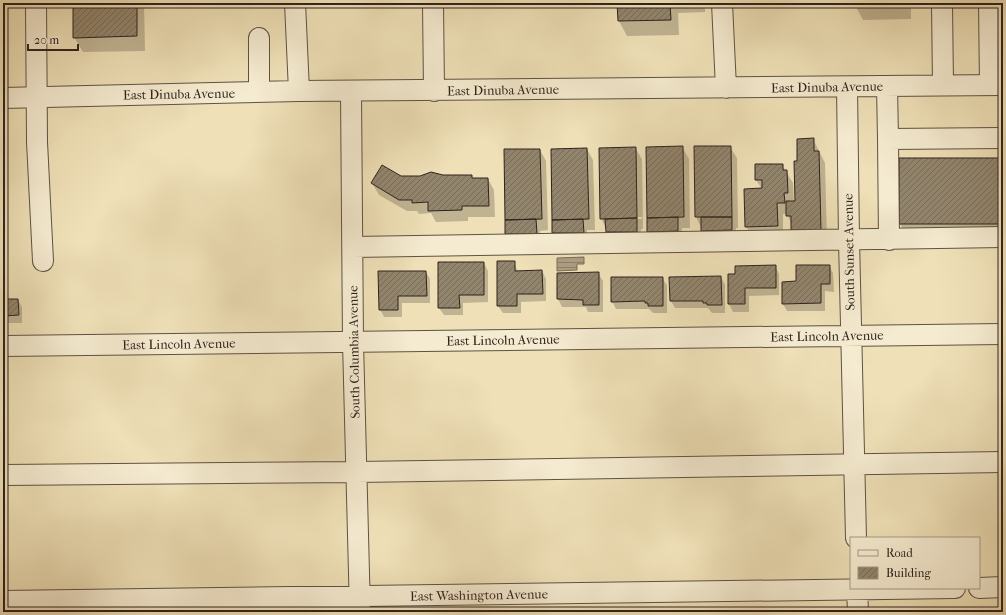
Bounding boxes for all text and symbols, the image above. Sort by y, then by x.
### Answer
scale bar [28,26,78,52]
text: 20 m [34,33,59,47]
street label: East Dinuba Avenue [771,79,884,95]
street label: East Dinuba Avenue [447,82,560,98]
street label: East Dinuba Avenue [123,86,236,102]
street label: South Sunset Avenue [840,193,858,311]
street label: South Columbia Avenue [345,285,363,419]
street label: East Lincoln Avenue [770,328,884,344]
street label: East Lincoln Avenue [446,332,560,348]
street label: East Lincoln Avenue [122,336,236,352]
legend [850,537,980,589]
text: Road [886,546,913,560]
text: Building [886,566,931,580]
street label: East Washington Avenue [410,586,549,604]

